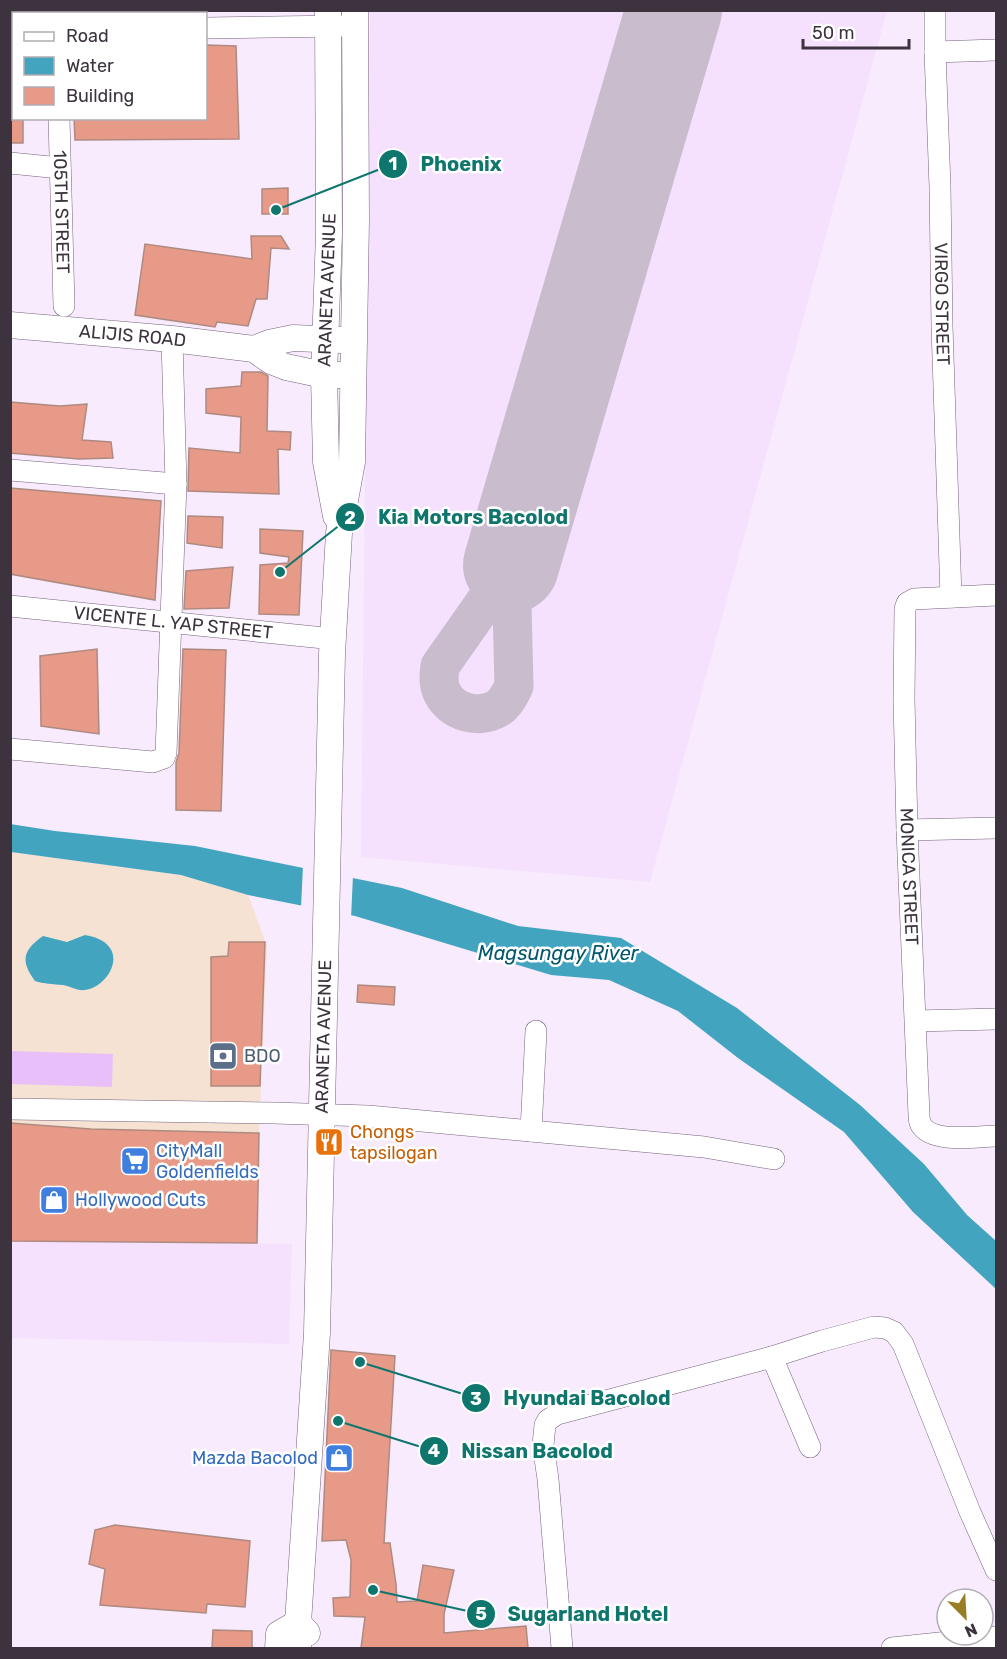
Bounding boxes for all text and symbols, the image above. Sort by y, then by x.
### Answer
legend [12,12,207,120]
scale bar [803,12,910,50]
text: 50 m [812,22,855,44]
text: Road [66,25,109,47]
text: Water [66,55,114,77]
text: Building [66,85,134,107]
callout: Phoenix [378,145,513,183]
street label: 105TH STREET [49,150,74,274]
text: Phoenix [421,152,502,176]
text: 1 [389,153,397,175]
street label: ARANETA AVENUE [313,213,341,367]
street label: VIRGO STREET [930,242,954,366]
street label: ALIJIS ROAD [78,320,187,352]
callout: Kia Motors Bacolod [335,498,580,536]
text: Kia Motors Bacolod [378,505,568,529]
text: 2 [344,507,356,529]
street label: VICENTE L. YAP STREET [73,602,274,644]
street label: MONICA STREET [895,808,923,946]
water label: Magsungay River [478,941,640,965]
street label: ARANETA AVENUE [311,959,336,1114]
bank icon: BDO [207,1040,239,1072]
place label: BDO [244,1045,281,1067]
place label: Chongs tapsilogan [350,1121,438,1164]
restaurant icon: Chongs tapsilogan [313,1126,345,1158]
place label: CityMall Goldenfields [156,1140,259,1183]
supermarket icon: CityMall Goldenfields [119,1145,151,1177]
shop icon: Hollywood Cuts [38,1184,70,1216]
place label: Hollywood Cuts [75,1189,206,1211]
callout: Hyundai Bacolod [461,1379,682,1417]
text: Hyundai Bacolod [503,1386,671,1410]
text: 3 [470,1388,482,1410]
callout: Nissan Bacolod [419,1432,624,1470]
text: Nissan Bacolod [461,1439,613,1463]
text: 4 [428,1440,440,1462]
shop icon: Mazda Bacolod [323,1442,355,1474]
place label: Mazda Bacolod [192,1447,318,1469]
north arrow [935,1587,995,1647]
callout: Sugarland Hotel [466,1595,681,1633]
text: Sugarland Hotel [508,1602,668,1626]
text: 5 [475,1603,487,1625]
text: N [962,1619,980,1641]

